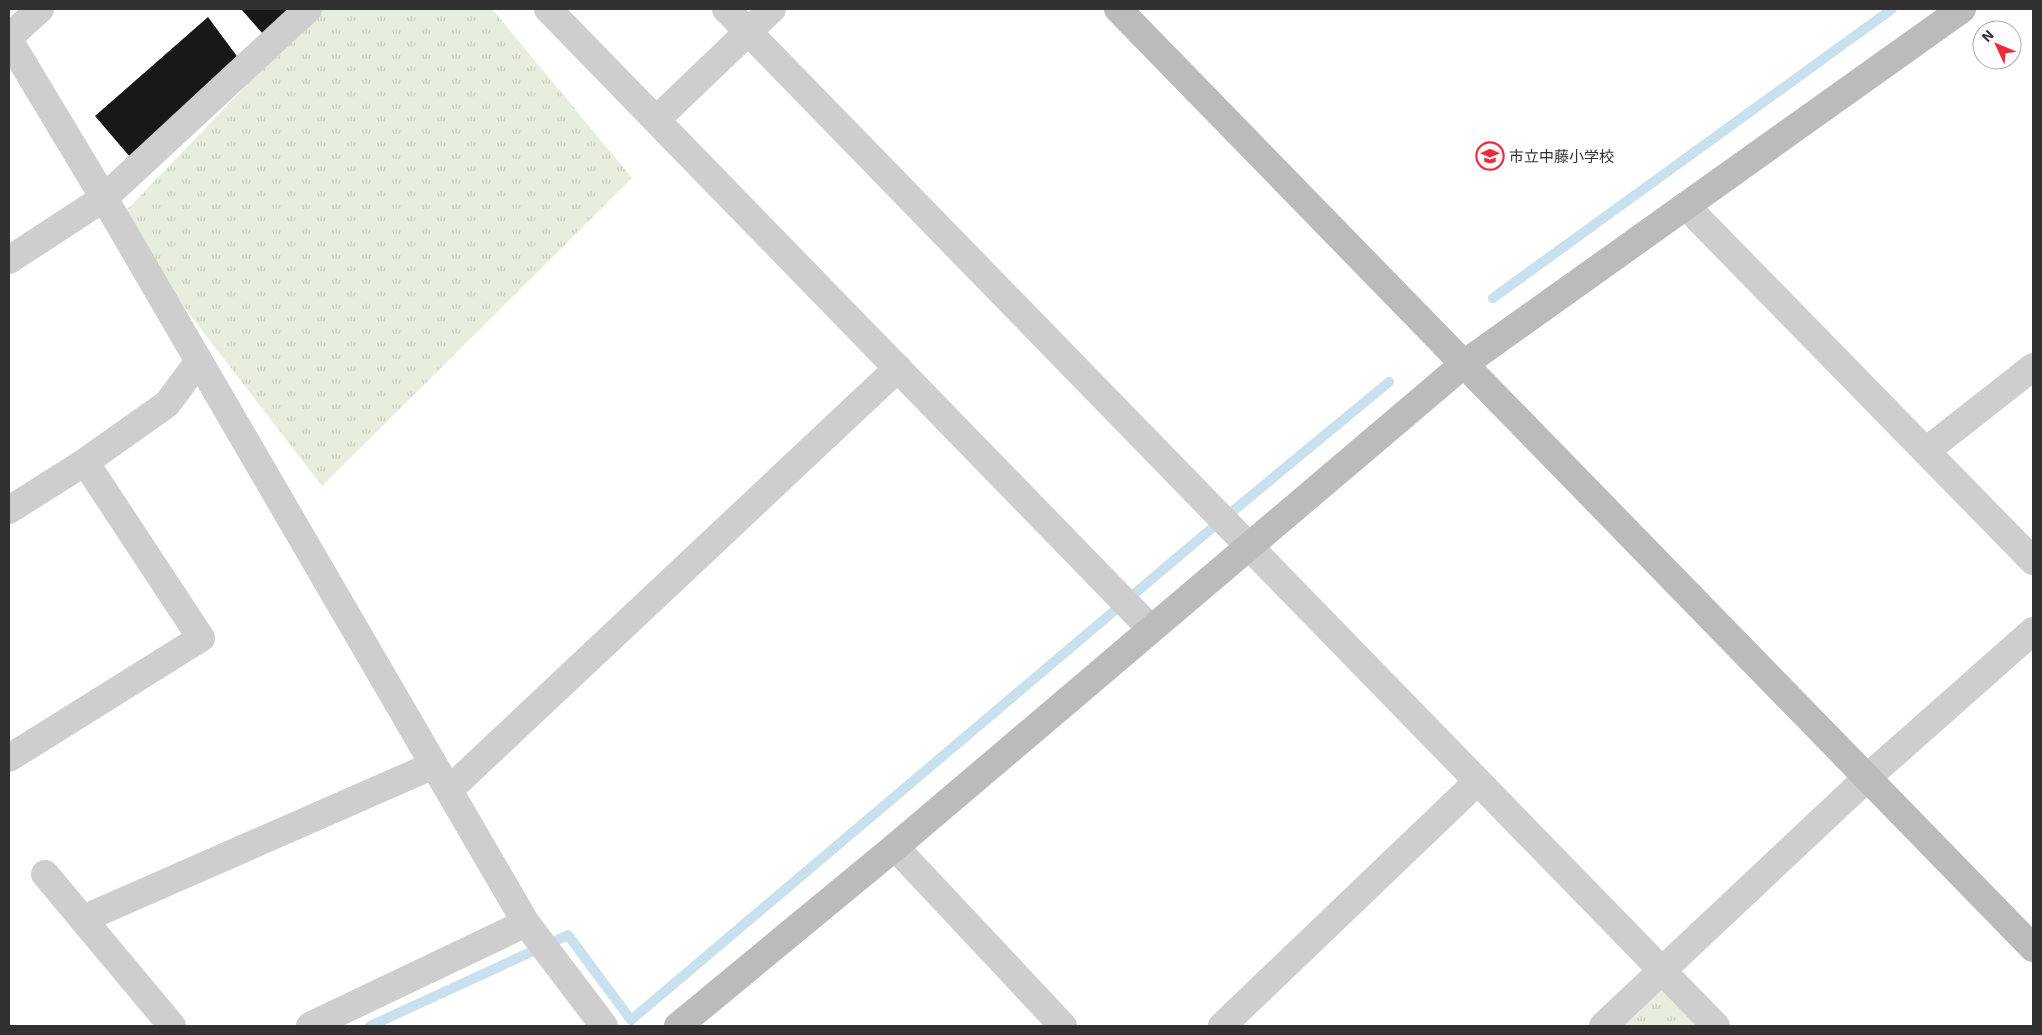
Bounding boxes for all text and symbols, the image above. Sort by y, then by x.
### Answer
north arrow [1972,20,2022,70]
text: N [1978,26,1997,45]
school or university icon: 市立中藤小学校 [1475,141,1505,171]
place label: 市立中藤小学校 [1509,147,1614,165]

